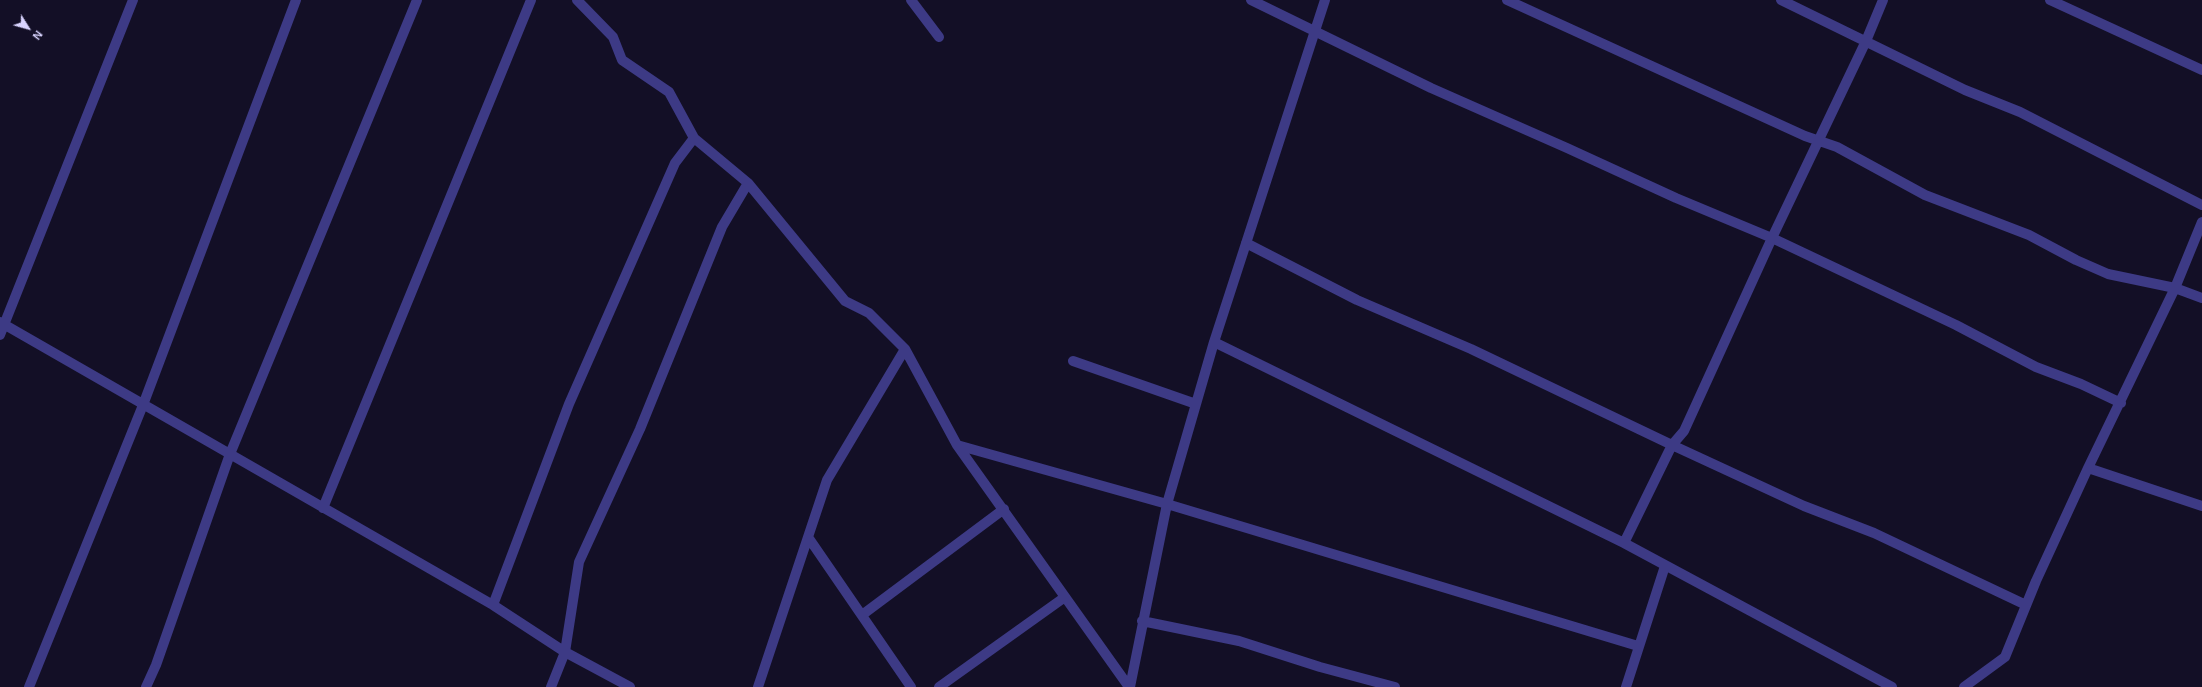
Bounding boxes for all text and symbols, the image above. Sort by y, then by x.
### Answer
north arrow [8,8,48,48]
text: N [30,28,45,42]

